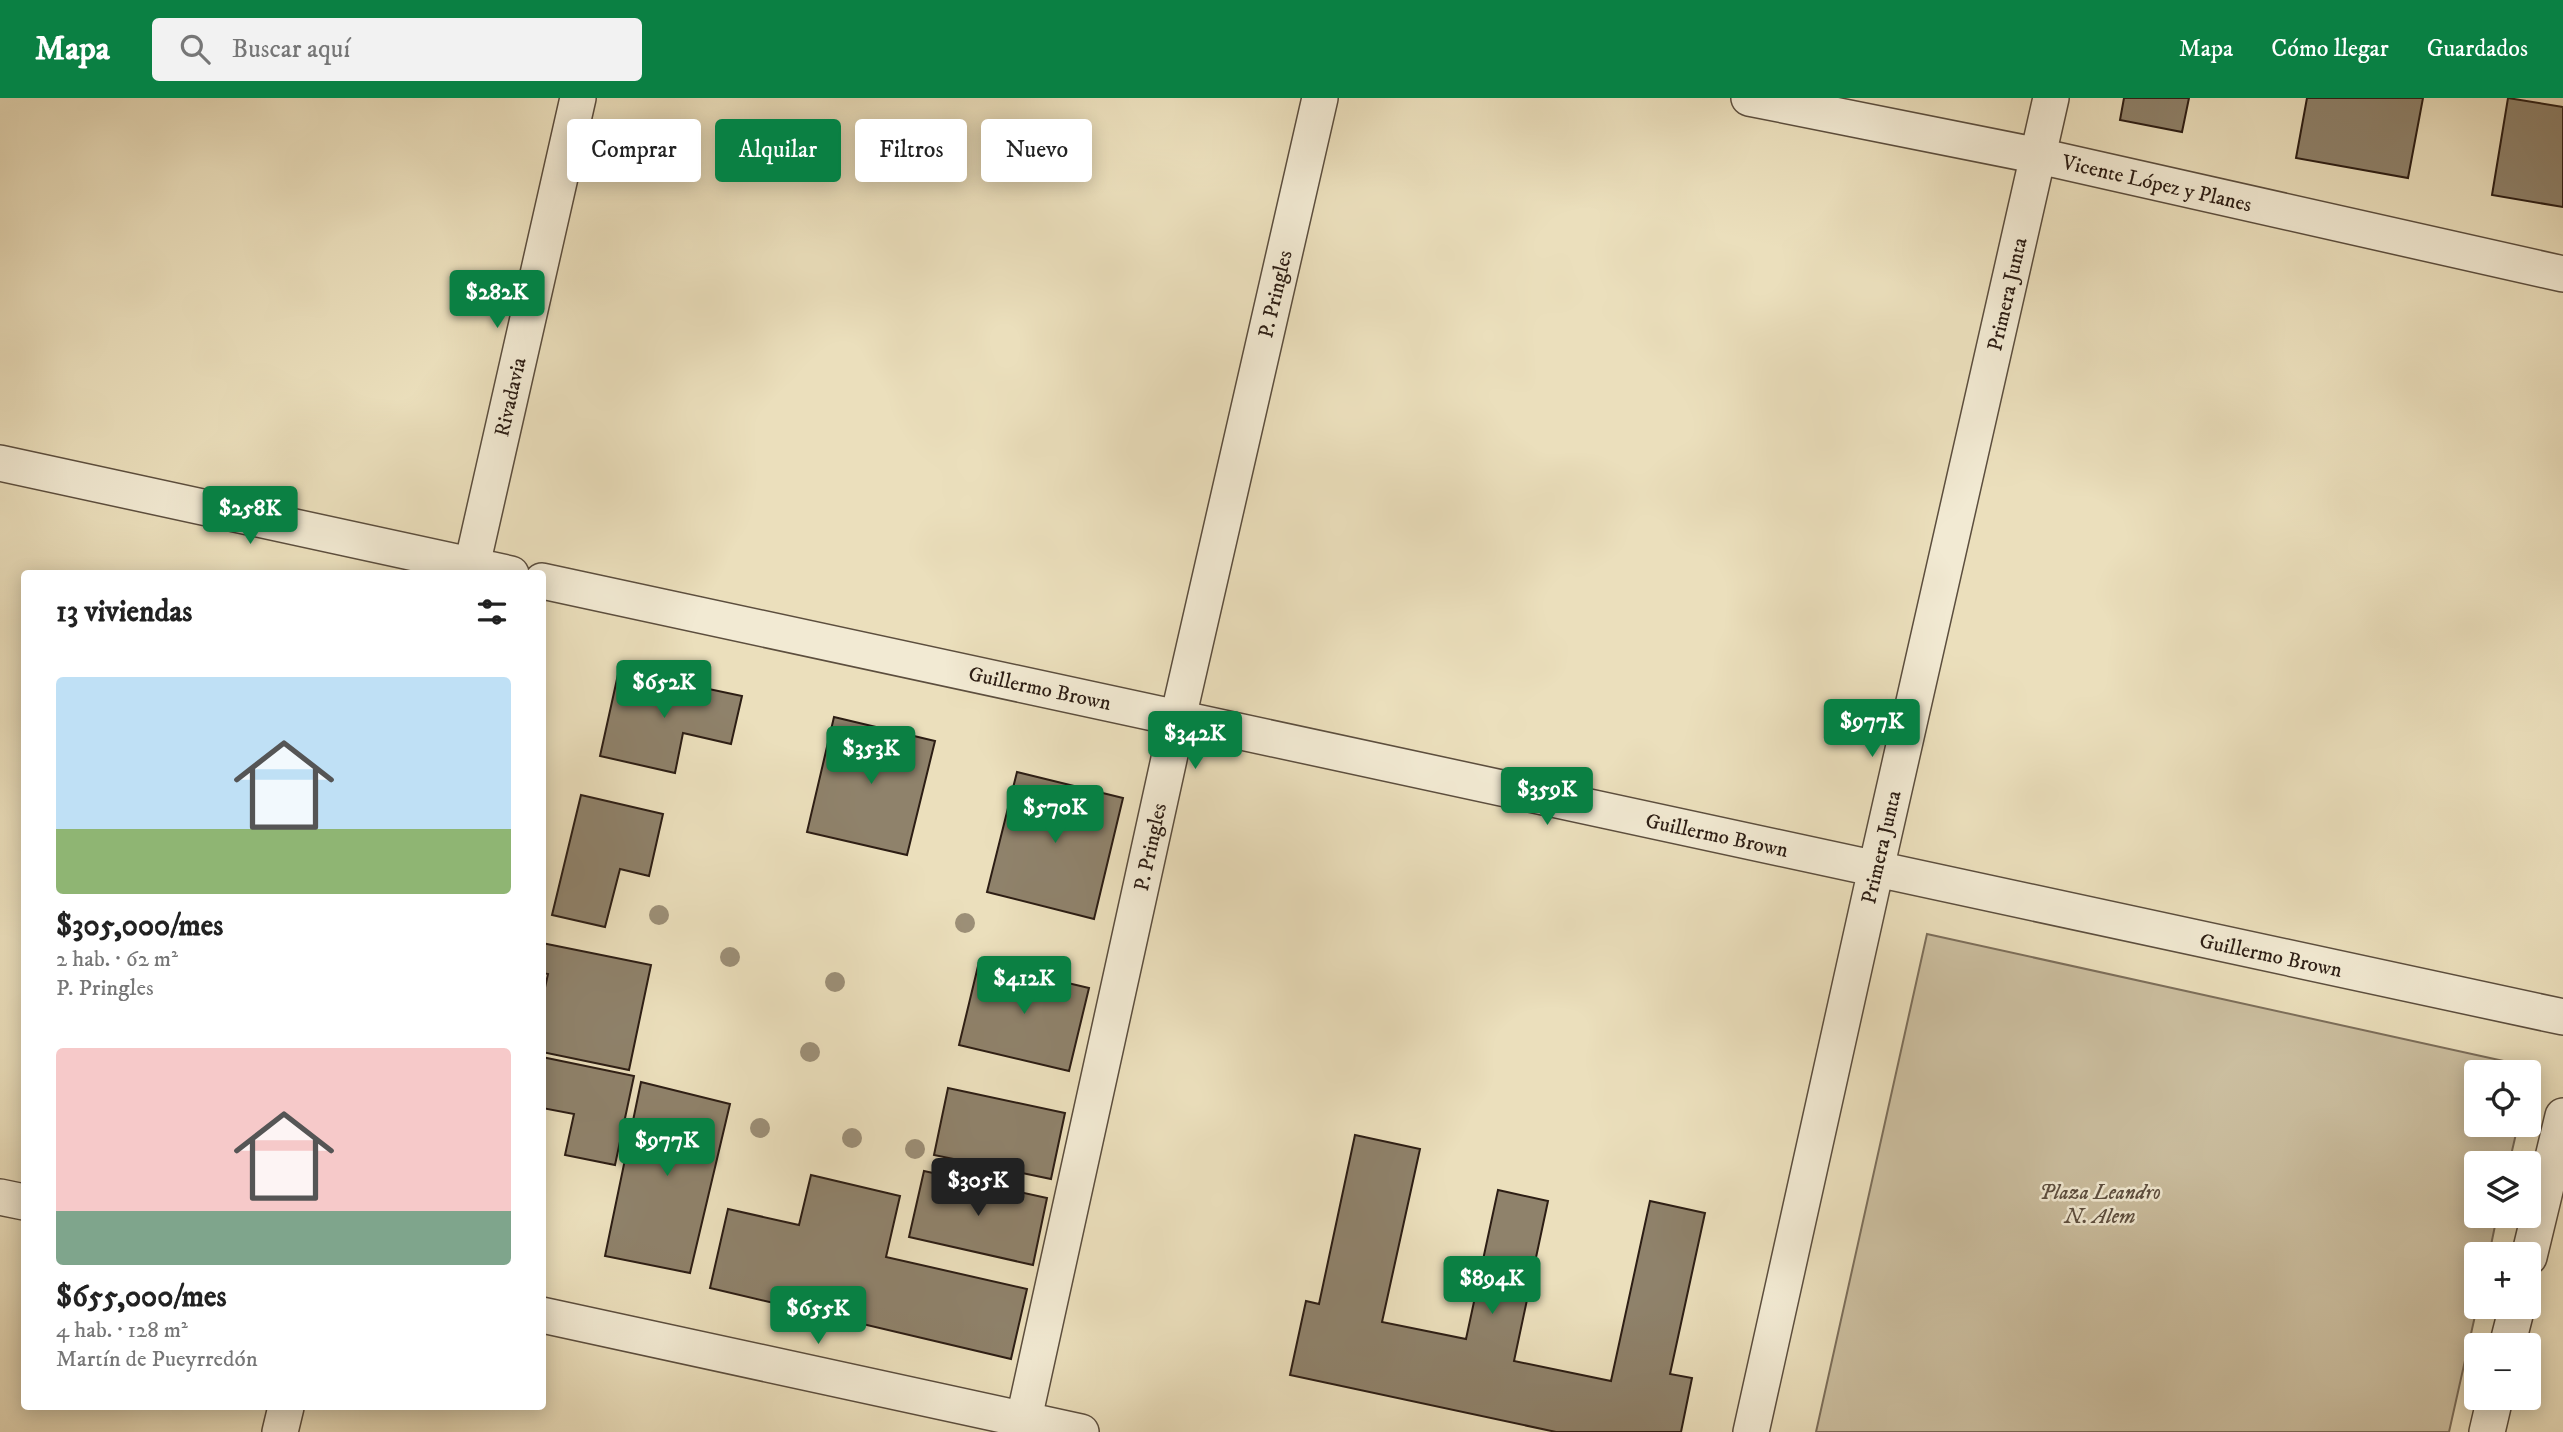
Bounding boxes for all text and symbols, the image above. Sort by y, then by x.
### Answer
search box [152,18,642,81]
text: Mapa [35,29,110,70]
icon: search [176,30,214,68]
text: Buscar aquí [232,33,350,66]
text: Mapa [2179,34,2233,64]
text: Cómo llegar [2271,34,2389,64]
text: Guardados [2427,34,2528,64]
chip: Comprar [567,119,701,182]
chip: Alquilar [715,119,841,182]
chip: Filtros [855,119,967,182]
chip: Nuevo [981,119,1092,182]
street label: Vicente López y Planes [2059,149,2254,218]
street label: Primera Junta [1982,235,2034,354]
street label: P. Pringles [1253,248,1299,341]
pin: $282K [448,271,546,330]
text: $282K [466,278,528,307]
street label: Rivadavia [489,355,533,439]
pin: $258K [201,486,299,546]
text: $258K [219,494,281,523]
icon: filters [473,593,511,631]
text: 13 viviendas [56,594,192,631]
pin: $652K [615,660,713,720]
street label: Guillermo Brown [966,661,1114,717]
text: $652K [632,668,696,697]
pin: $977K [1823,700,1921,759]
text: $977K [1840,707,1904,736]
pin: $342K [1146,712,1244,771]
text: $342K [1164,719,1226,748]
icon: home [221,722,347,848]
pin: $353K [822,726,920,786]
text: $353K [842,734,900,763]
pin: $359K [1498,768,1596,827]
text: $359K [1517,775,1577,804]
pin: $570K [1006,786,1104,845]
street label: Primera Junta [1856,788,1908,907]
text: $570K [1023,793,1087,822]
street label: P. Pringles [1129,801,1173,893]
street label: Guillermo Brown [1643,808,1791,864]
text: $305,000/mes [56,908,223,945]
street label: Guillermo Brown [2197,928,2345,984]
text: 2 hab. · 62 m² [56,945,178,974]
pin: $412K [975,956,1073,1016]
text: $412K [993,964,1055,993]
text: P. Pringles [56,974,154,1003]
map controls [2464,1060,2541,1410]
button: locate [2464,1060,2541,1137]
icon: home [221,1093,347,1219]
pin: $977K [618,1118,716,1178]
text: $977K [635,1126,699,1155]
button: layers [2464,1151,2541,1228]
pin: $305K [929,1158,1027,1218]
text: $305K [947,1166,1009,1195]
park label: Plaza Leandro N. Alem [2039,1180,2161,1230]
button: + [2464,1242,2541,1319]
pin: $894K [1443,1256,1541,1316]
text: $894K [1460,1264,1524,1293]
text: $655,000/mes [56,1279,226,1316]
pin: $655K [769,1286,867,1346]
text: $655K [786,1294,850,1323]
text: 4 hab. · 128 m² [56,1316,188,1345]
button: − [2464,1333,2541,1410]
text: Martín de Pueyrredón [56,1345,258,1374]

